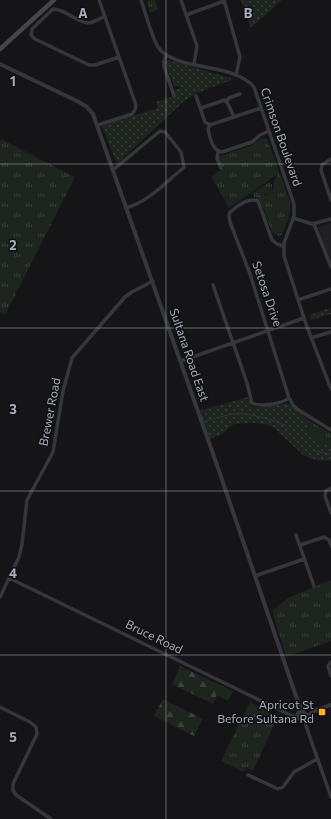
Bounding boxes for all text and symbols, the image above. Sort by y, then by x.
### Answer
text: A [78,5,88,21]
text: B [244,5,253,21]
text: 1 [10,73,16,89]
street label: Crimson Boulevard [259,86,305,188]
text: 2 [9,237,17,253]
street label: Setosa Drive [250,259,286,328]
street label: Sultana Road East [167,306,212,403]
street label: Brewer Road [36,376,63,447]
text: 3 [9,401,17,417]
text: 4 [9,565,17,581]
street label: Bruce Road [124,616,185,656]
place label: Apricot St Before Sultana Rd [217,697,314,725]
marker: Apricot St Before Sultana Rd [317,707,327,717]
text: 5 [9,729,17,745]

